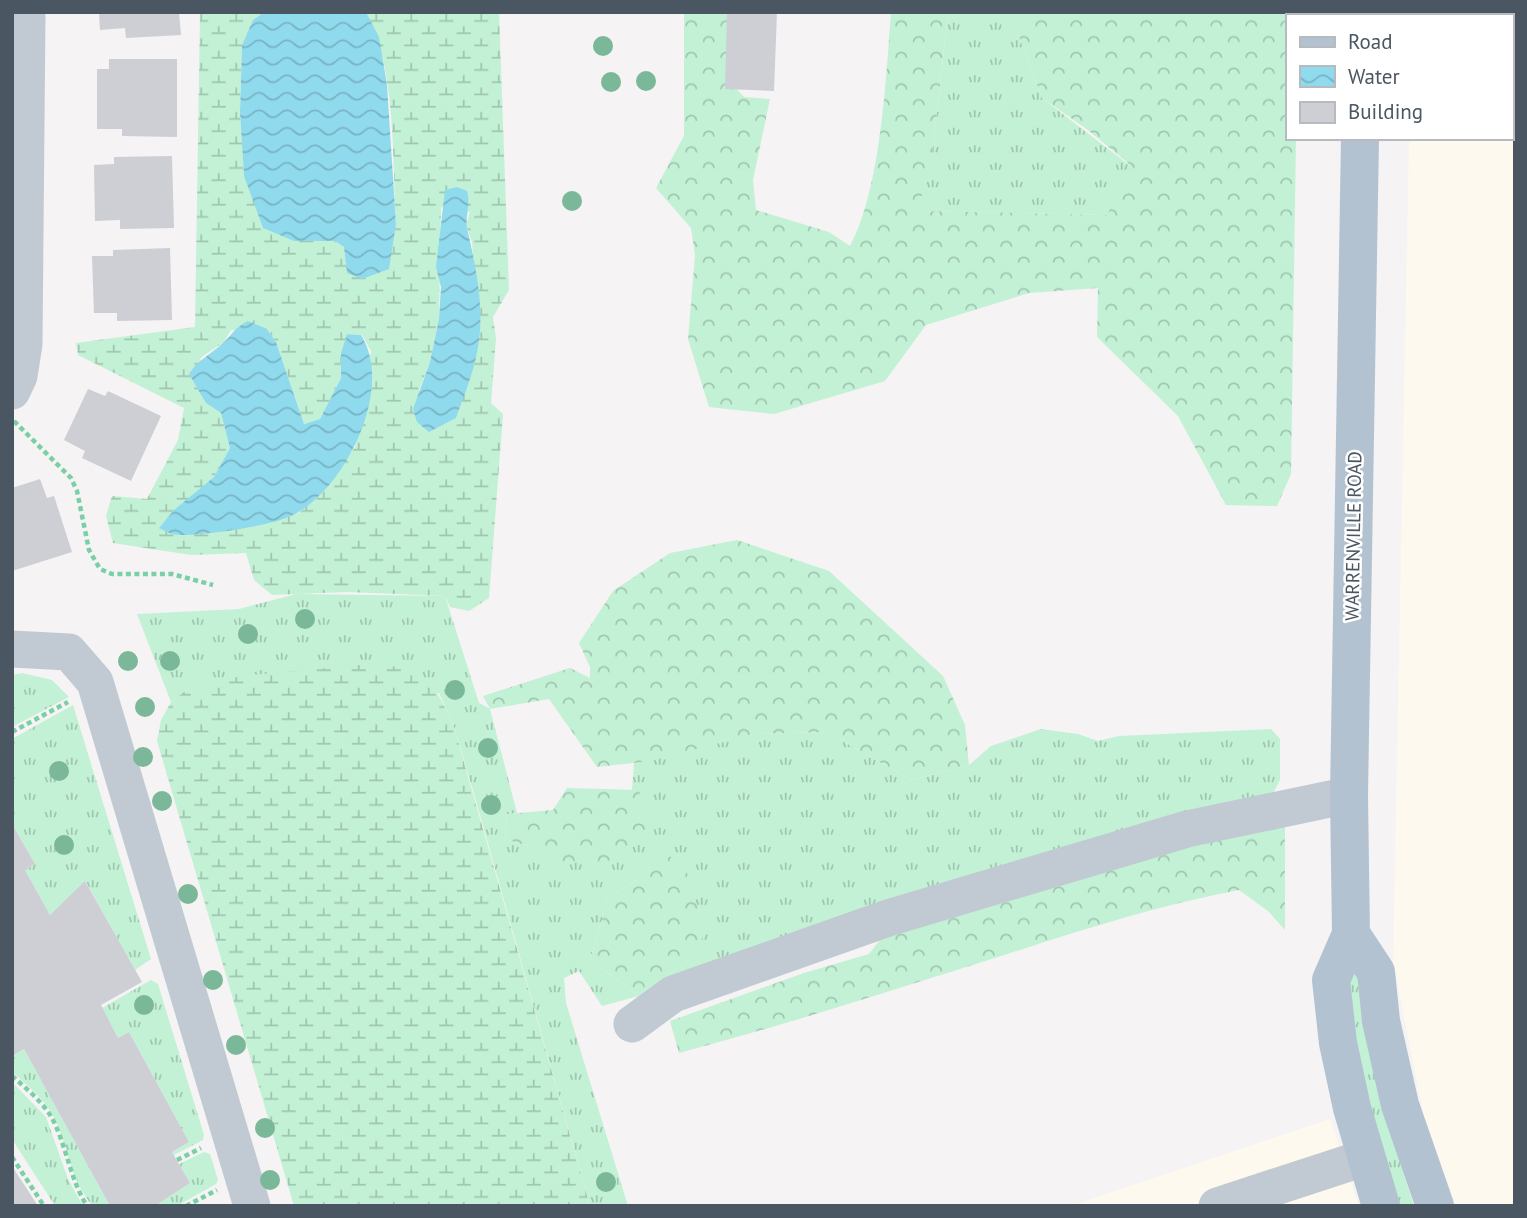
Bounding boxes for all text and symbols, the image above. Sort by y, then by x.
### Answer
legend [1286,14,1513,140]
text: Road [1348,28,1392,55]
text: Water [1348,63,1400,90]
text: Building [1348,98,1423,125]
street label: WARRENVILLE ROAD [1340,451,1366,621]

